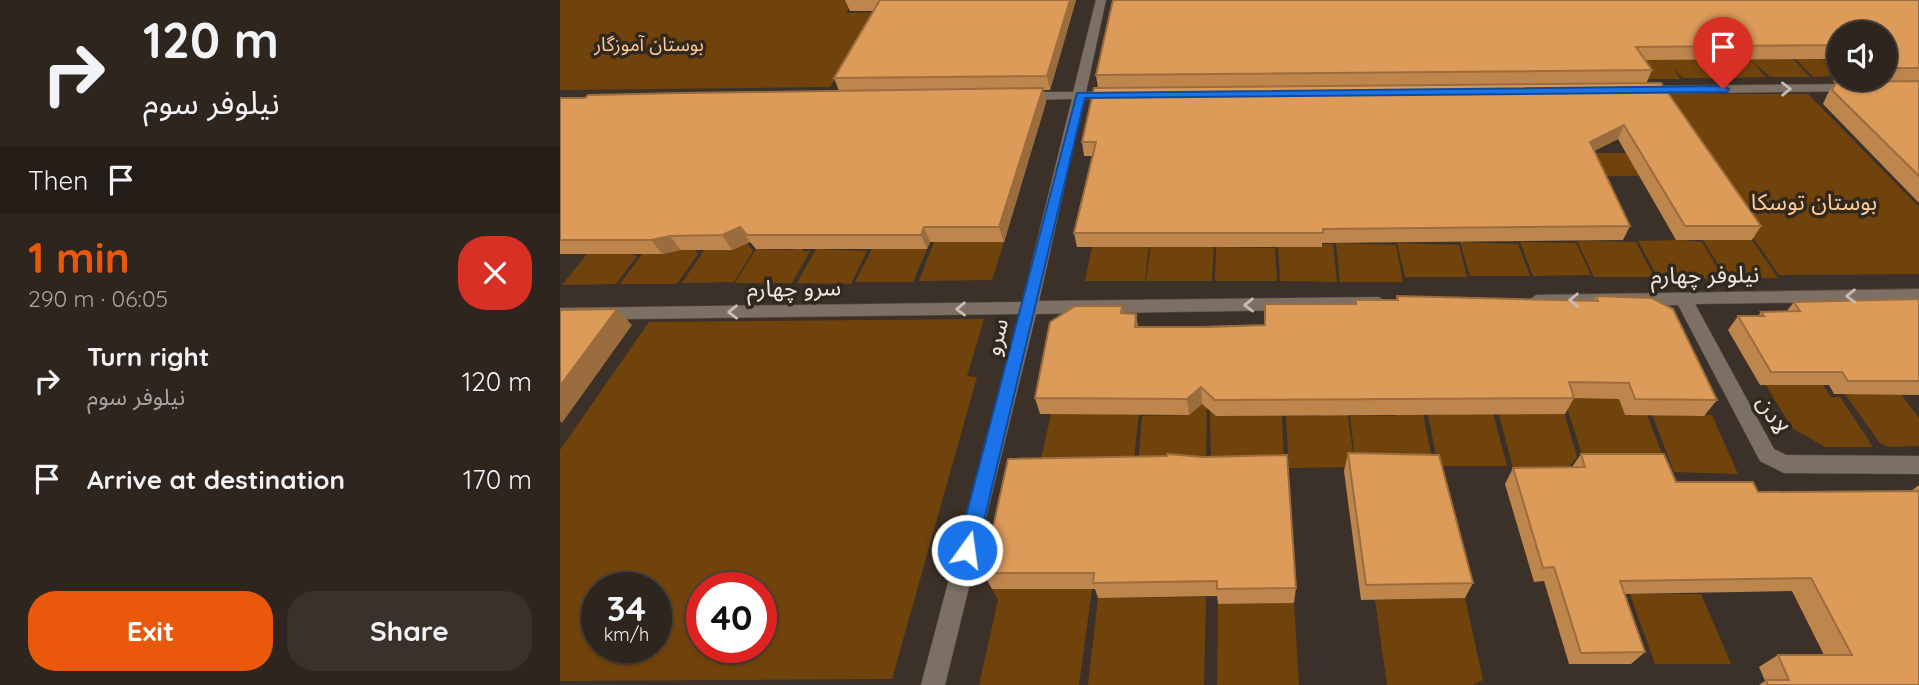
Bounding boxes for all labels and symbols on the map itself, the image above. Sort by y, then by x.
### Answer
pin [1693,17,1753,89]
park label: بوستان آموزگار [593,32,704,56]
one-way arrow [1781,81,1792,97]
park label: بوستان توسکا [1751,187,1877,216]
street label: نیلوفر چهارم [1650,259,1760,294]
street label: سرو چهارم [747,272,841,307]
one-way arrow [1845,288,1856,304]
one-way arrow [1569,292,1579,308]
one-way arrow [1243,297,1254,313]
one-way arrow [955,301,966,317]
one-way arrow [728,304,738,320]
street label: سرو [977,315,1014,359]
street label: لادن [1751,390,1796,439]
position arrow [930,513,1004,587]
speed limit sign: 40 [686,572,777,663]

